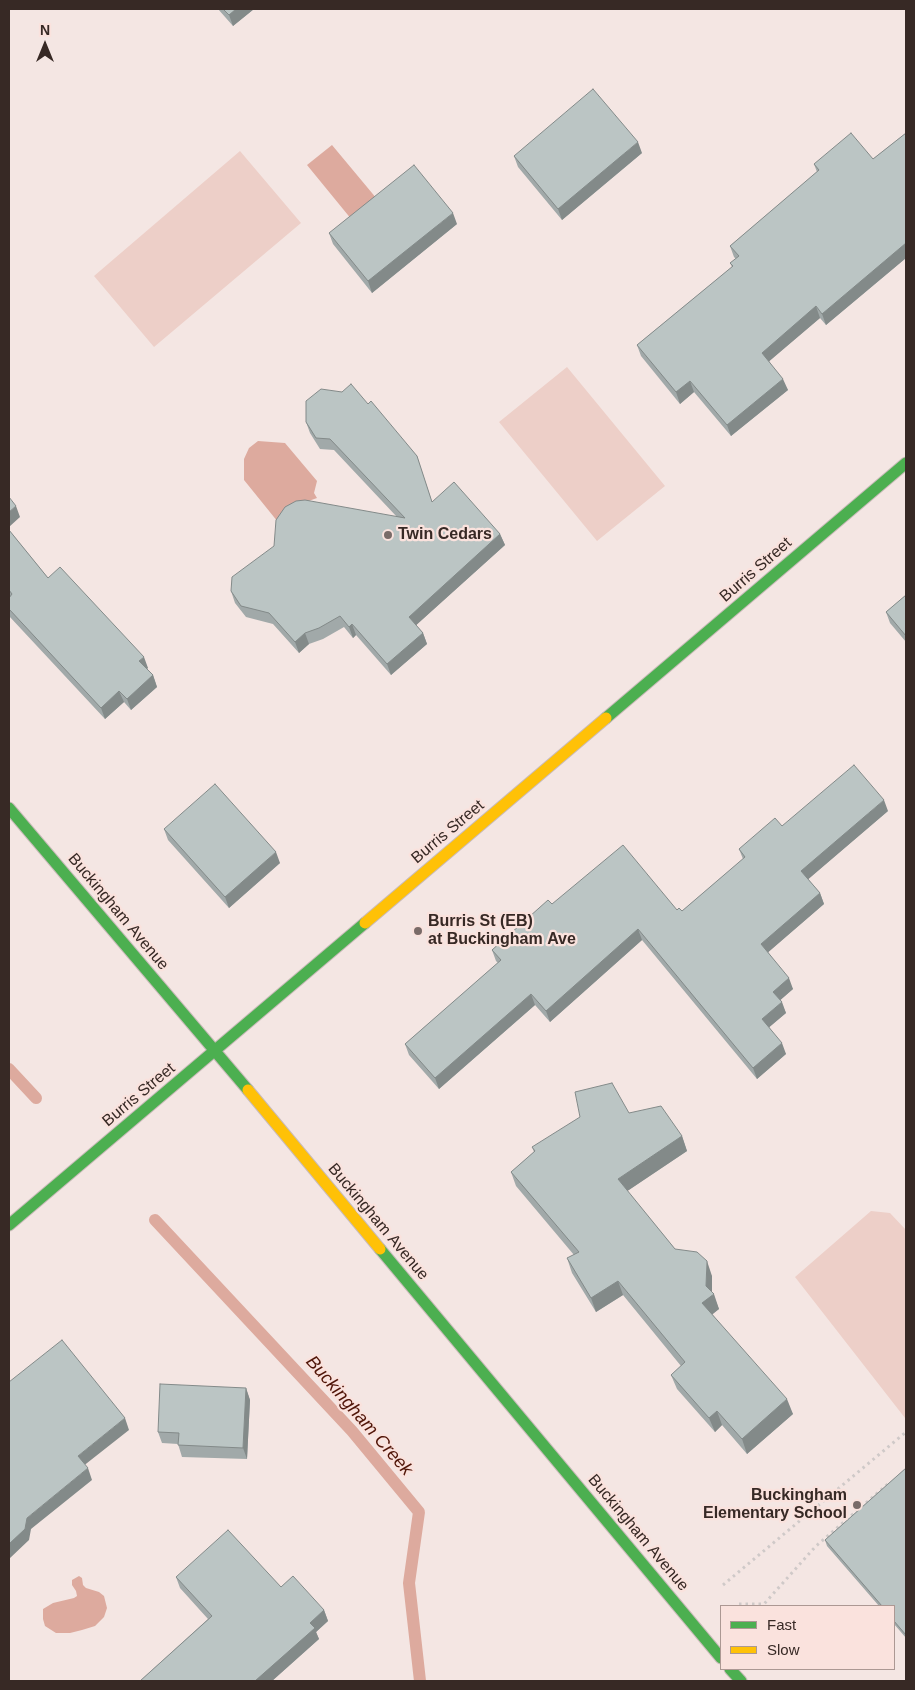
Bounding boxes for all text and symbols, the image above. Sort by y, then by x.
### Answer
north arrow [20,20,70,70]
text: N [40,22,50,38]
place label: Twin Cedars [398,525,492,545]
marker: Twin Cedars [382,529,394,541]
street label: Burris Street [716,534,796,606]
street label: Burris Street [408,796,488,868]
street label: Buckingham Avenue [64,850,172,974]
place label: Burris St (EB) at Buckingham Ave [428,912,576,950]
marker: Burris St (EB) at Buckingham Ave [412,925,424,937]
street label: Burris Street [99,1059,179,1131]
street label: Buckingham Avenue [324,1160,432,1284]
water label: Buckingham Creek [301,1352,417,1480]
street label: Buckingham Avenue [584,1471,692,1595]
place label: Buckingham Elementary School [703,1486,847,1524]
marker: Buckingham Elementary School [851,1499,863,1511]
legend [720,1605,895,1670]
text: Fast [767,1616,796,1633]
text: Slow [767,1641,800,1658]

